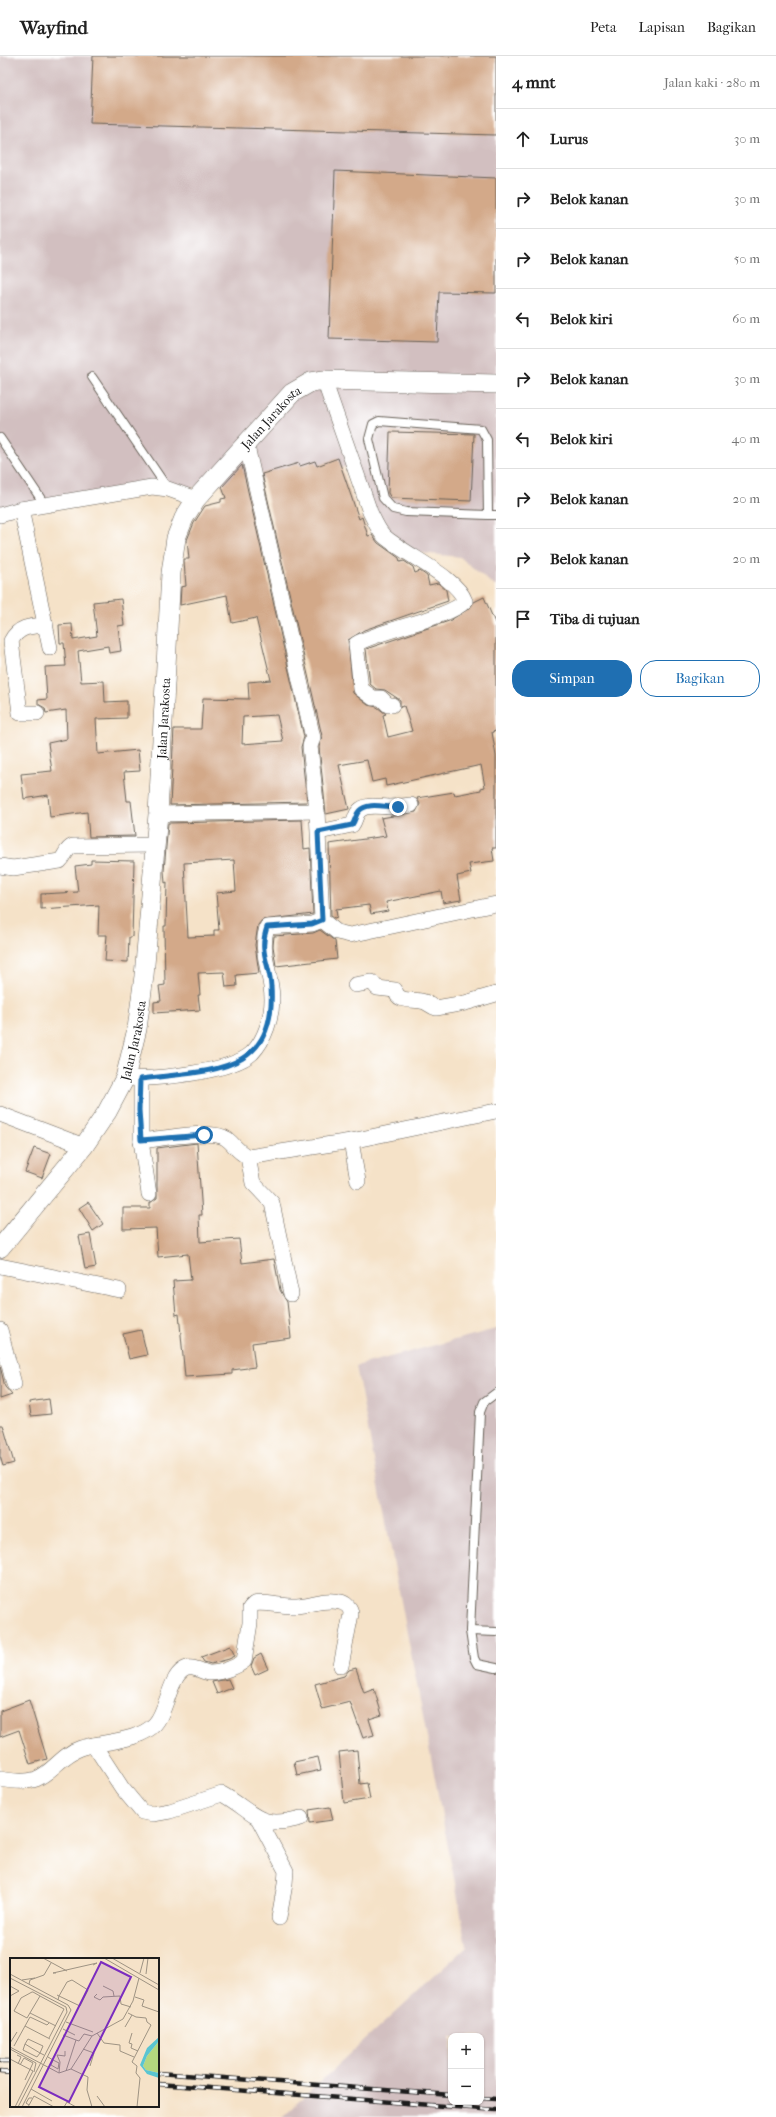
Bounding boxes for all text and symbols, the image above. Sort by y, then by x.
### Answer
text: Wayfind [20,17,88,39]
text: Peta [590,19,617,36]
text: Lapisan [639,19,685,36]
text: Bagikan [707,19,756,36]
text: 4 mnt [512,72,556,92]
text: Jalan kaki · 280 m [664,75,760,90]
icon: ahead [512,128,534,150]
text: Lurus [550,130,588,148]
text: 30 m [734,131,760,146]
icon: right [512,188,534,210]
text: Belok kanan [550,190,629,208]
text: 30 m [734,191,760,206]
icon: right [512,248,534,270]
text: Belok kanan [550,250,629,268]
text: 50 m [734,251,760,266]
icon: left [512,308,534,330]
text: Belok kiri [550,310,613,328]
text: 60 m [732,311,760,326]
icon: right [512,368,534,390]
text: Belok kanan [550,370,629,388]
text: 30 m [734,371,760,386]
street label: Jalan Jarakosta [237,382,304,453]
icon: left [512,428,534,450]
text: Belok kiri [550,430,613,448]
text: 40 m [732,431,760,446]
icon: right [512,488,534,510]
text: Belok kanan [550,490,629,508]
text: 20 m [733,491,760,506]
icon: right [512,548,534,570]
text: Belok kanan [550,550,629,568]
text: 20 m [733,551,760,566]
icon: arrive [512,608,534,630]
text: Tiba di tujuan [550,610,640,628]
button: Simpan [512,660,632,697]
button: Bagikan [640,660,760,697]
street label: Jalan Jarakosta [154,676,173,760]
route end [389,798,407,816]
street label: Jalan Jarakosta [117,999,149,1083]
route start [195,1126,213,1144]
inset map [10,1958,159,2107]
map controls [448,2033,484,2105]
button: + [448,2033,484,2069]
button: − [448,2069,484,2105]

